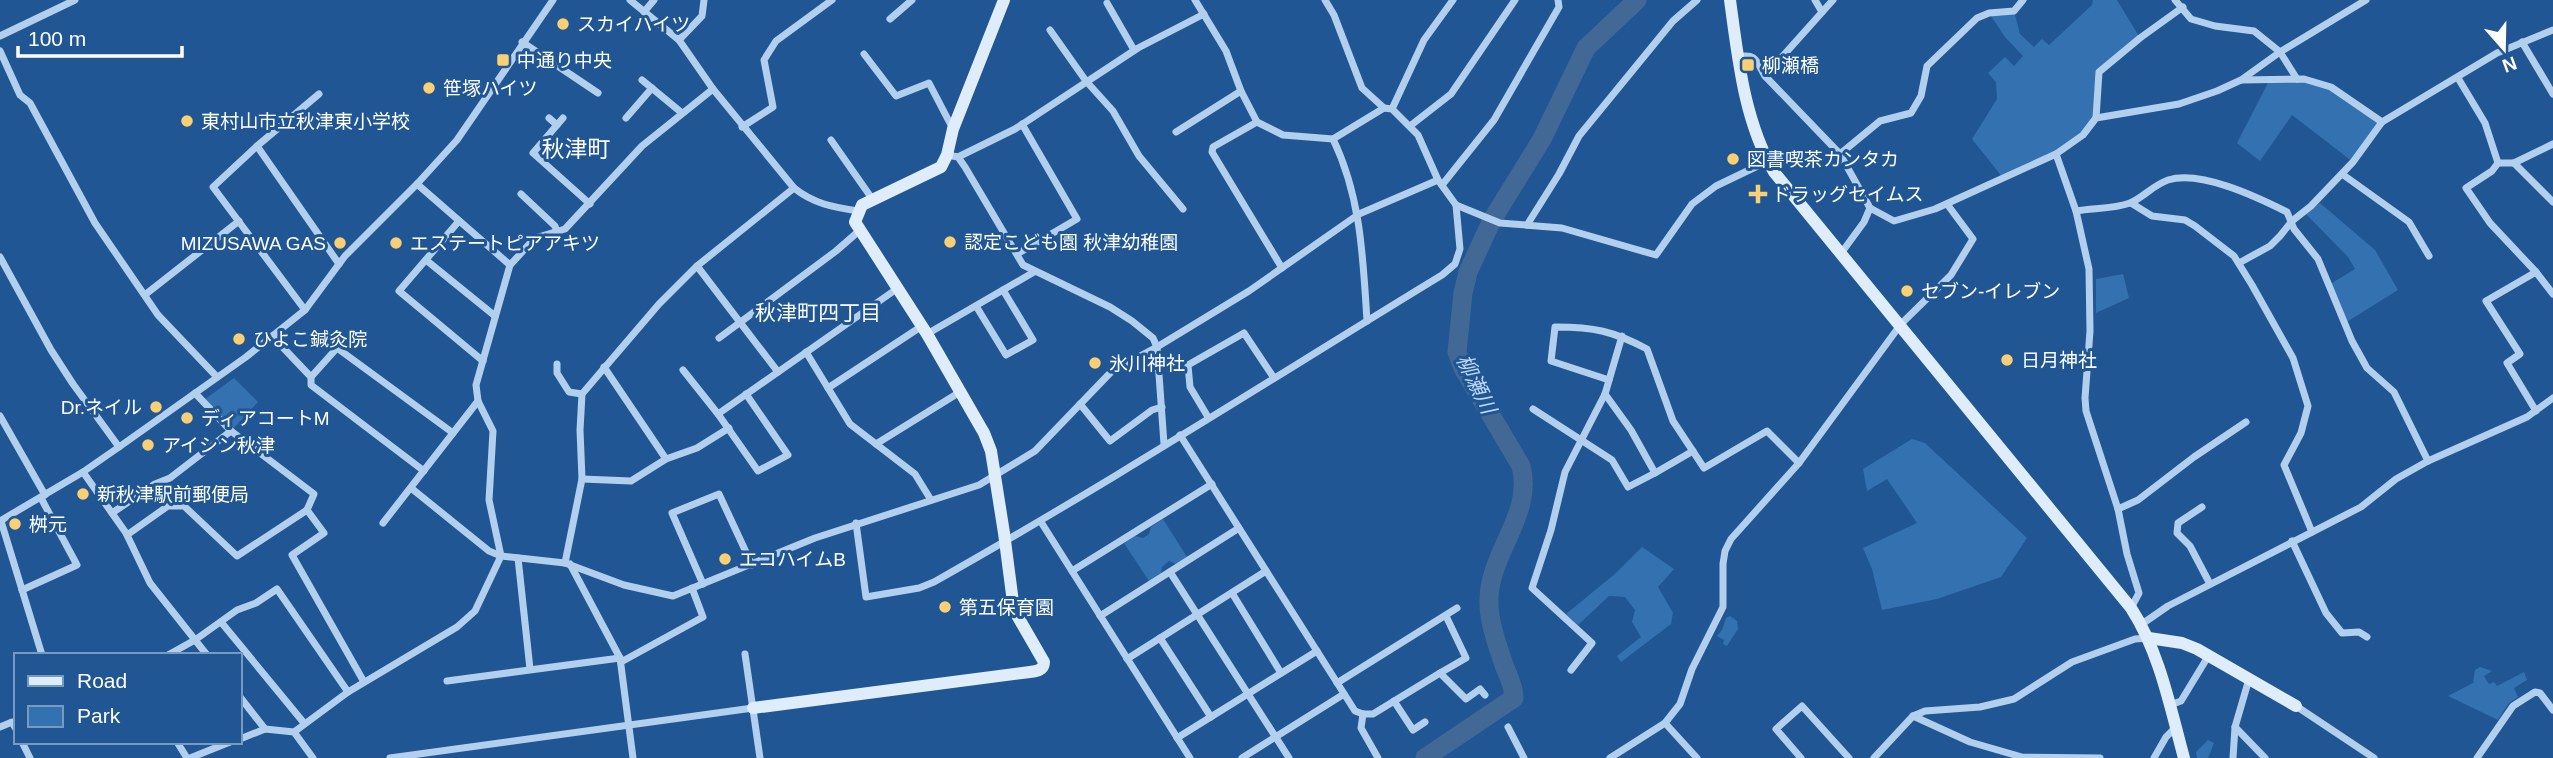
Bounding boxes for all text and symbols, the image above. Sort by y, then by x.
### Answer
scale bar [18,14,182,58]
place label: スカイハイツ [577,14,690,35]
north arrow [2469,14,2539,84]
marker: スカイハイツ [555,16,571,32]
text: 100 m [28,27,86,50]
place label: 中通り中央 [517,50,612,71]
marker: 中通り中央 [495,52,511,68]
text: N [2500,52,2520,77]
place label: 柳瀬橋 [1762,55,1819,76]
marker: 柳瀬橋 [1740,57,1756,73]
place label: 笹塚ハイツ [443,78,538,99]
marker: 笹塚ハイツ [421,80,437,96]
place label: 東村山市立秋津東小学校 [201,111,410,132]
marker: 東村山市立秋津東小学校 [179,113,195,129]
district label: 秋津町 [542,136,611,162]
place label: 図書喫茶カンタカ [1747,149,1899,170]
marker: 図書喫茶カンタカ [1725,151,1741,167]
place label: ドラッグセイムス [1772,184,1924,205]
marker: ドラッグセイムス [1750,186,1766,202]
place label: 認定こども園 秋津幼稚園 [964,232,1178,253]
place label: MIZUSAWA GAS [181,233,326,254]
place label: エステートピアアキツ [410,233,600,254]
marker: 認定こども園 秋津幼稚園 [942,234,958,250]
marker: MIZUSAWA GAS [332,235,348,251]
marker: エステートピアアキツ [388,235,404,251]
place label: セブン-イレブン [1921,281,2060,302]
marker: セブン-イレブン [1899,283,1915,299]
district label: 秋津町四丁目 [755,301,881,324]
place label: ひよこ鍼灸院 [253,329,367,350]
marker: ひよこ鍼灸院 [231,331,247,347]
water label: 柳瀬川 [1452,350,1501,419]
place label: 日月神社 [2021,350,2097,371]
marker: 日月神社 [1999,352,2015,368]
place label: 氷川神社 [1109,353,1185,374]
marker: 氷川神社 [1087,355,1103,371]
place label: Dr.ネイル [61,397,142,418]
marker: Dr.ネイル [148,399,164,415]
place label: ディアコートM [201,408,330,429]
marker: ディアコートM [179,410,195,426]
place label: アイシン秋津 [162,435,275,456]
marker: アイシン秋津 [140,437,156,453]
place label: 新秋津駅前郵便局 [97,484,249,505]
marker: 新秋津駅前郵便局 [75,486,91,502]
place label: 桝元 [29,514,67,535]
marker: 桝元 [7,516,23,532]
place label: エコハイムB [739,549,846,570]
marker: エコハイムB [717,551,733,567]
place label: 第五保育園 [959,597,1054,618]
marker: 第五保育園 [937,599,953,615]
legend [14,653,242,744]
text: Road [77,669,127,692]
text: Park [77,704,121,727]

